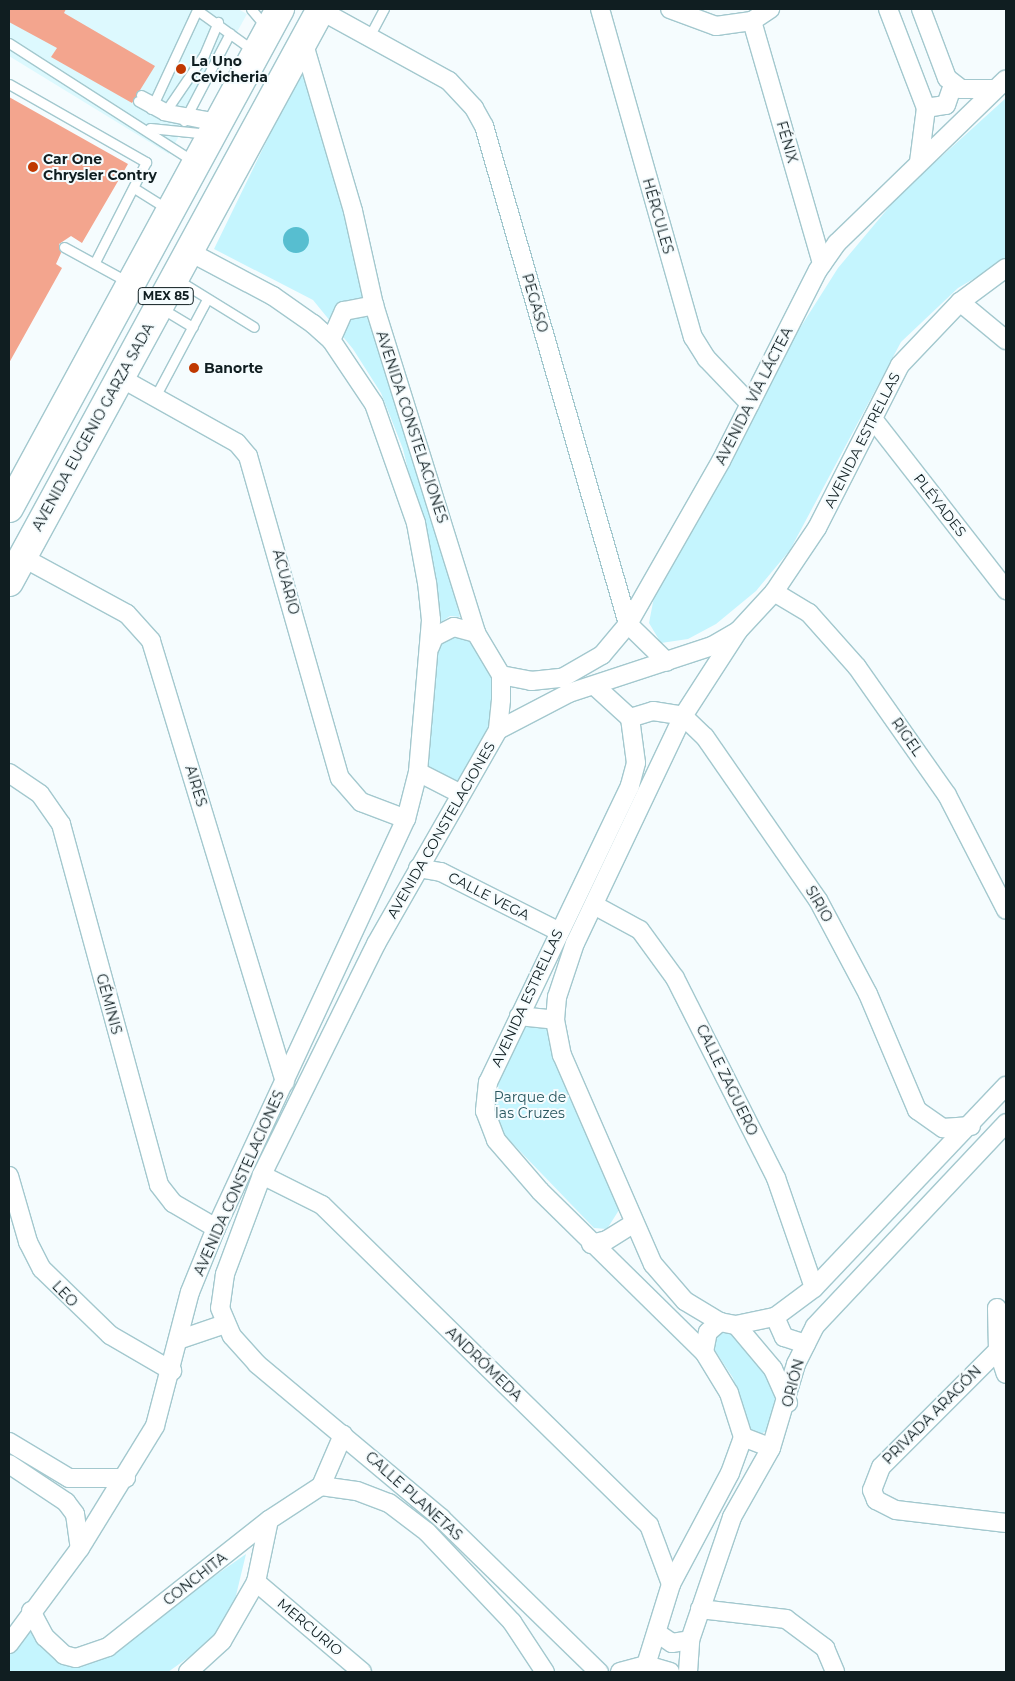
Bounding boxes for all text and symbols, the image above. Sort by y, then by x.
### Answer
place label: La Uno Cevicheria [191,53,268,85]
marker: La Uno Cevicheria [175,63,187,75]
street label: FÉNIX [773,119,801,165]
place label: Car One Chrysler Contry [43,151,157,184]
marker: Car One Chrysler Contry [27,161,39,173]
street label: HÉRCULES [639,176,677,256]
street label: PEGASO [519,272,551,334]
road number: MEX 85 [137,286,195,306]
street label: AVENIDA EUGENIO GARZA SADA [29,320,157,534]
street label: AVENIDA VÍA LÁCTEA [712,324,796,468]
street label: AVENIDA CONSTELACIONES [373,329,451,525]
place label: Banorte [204,360,263,376]
marker: Banorte [188,362,200,374]
street label: AVENIDA ESTRELLAS [821,369,903,511]
street label: PLÉYADES [910,470,970,540]
street label: ACUARIO [269,548,303,616]
street label: RIGEL [888,715,926,759]
street label: AVENIDA CONSTELACIONES [383,739,499,921]
street label: AIRES [182,763,210,809]
street label: CALLE VEGA [446,868,532,924]
street label: SIRIO [802,883,836,925]
street label: AVENIDA ESTRELLAS [488,927,566,1069]
street label: GÉMINIS [93,972,125,1036]
street label: CALLE ZAGUERO [693,1022,761,1138]
street label: AVENIDA CONSTELACIONES [190,1088,288,1278]
park label: Parque de las Cruzes [494,1089,566,1122]
street label: LEO [49,1278,81,1310]
street label: ANDRÓMEDA [443,1324,525,1404]
street label: ORIÓN [779,1357,807,1409]
street label: PRIVADA ARAGÓN [879,1362,985,1468]
street label: CALLE PLANETAS [362,1448,466,1544]
street label: CONCHITA [160,1549,230,1609]
street label: MERCURIO [274,1595,346,1659]

